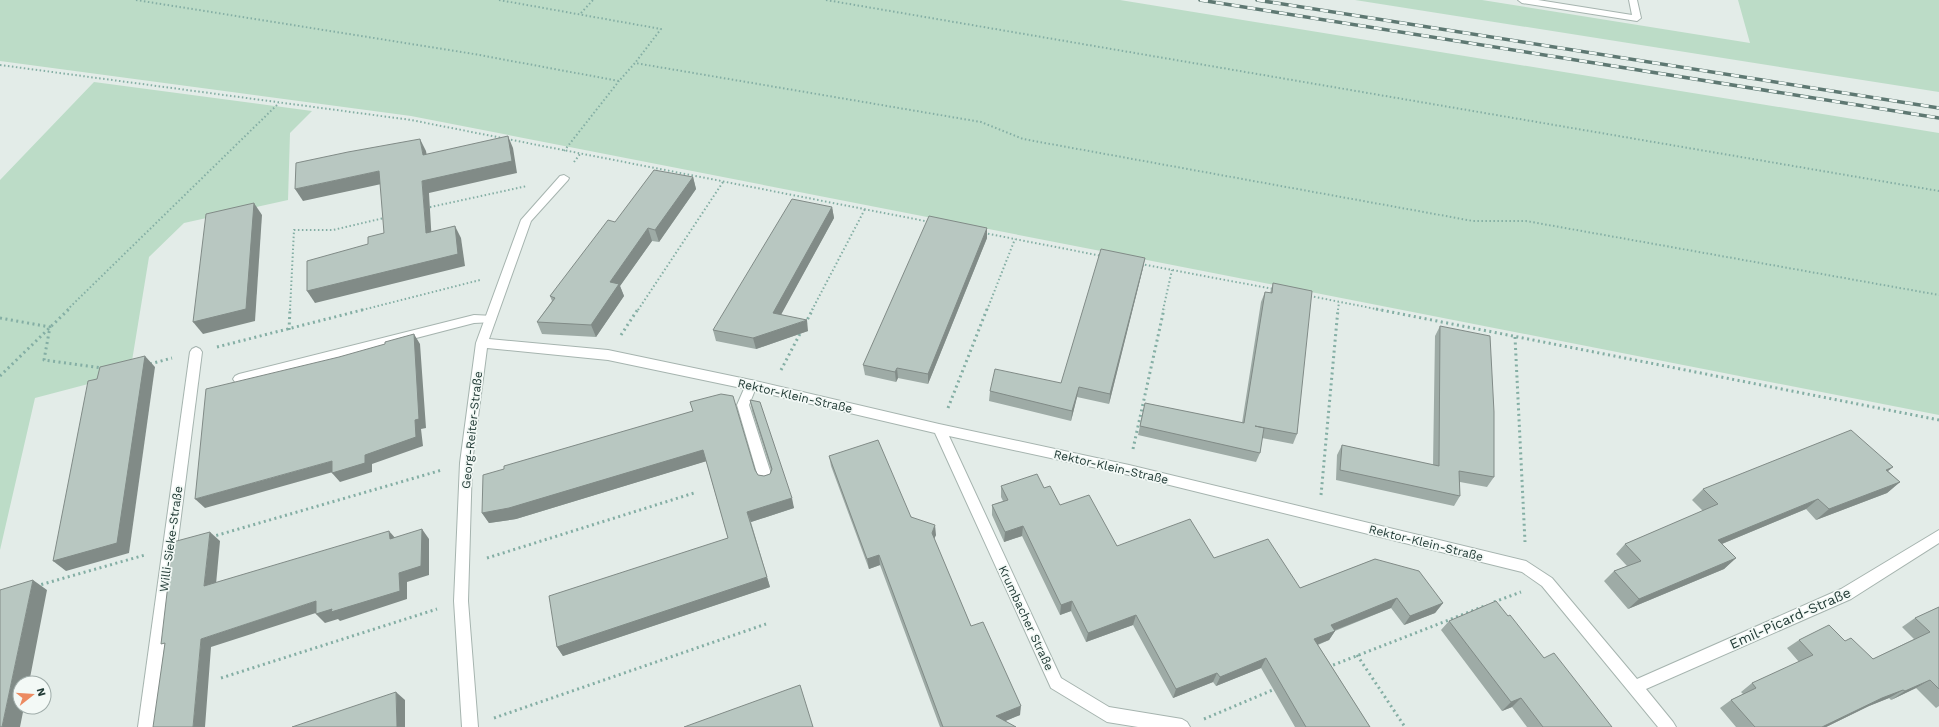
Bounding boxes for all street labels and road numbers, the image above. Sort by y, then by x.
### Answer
street label: Georg-Reiter-Straße [459,370,485,490]
street label: Rektor-Klein-Straße [736,376,854,416]
street label: Rektor-Klein-Straße [1052,447,1170,487]
street label: Willi-Sieke-Straße [157,485,185,593]
street label: Rektor-Klein-Straße [1367,522,1485,564]
street label: Krumbacher Straße [996,563,1057,673]
street label: Emil-Picard-Straße [1727,584,1853,652]

